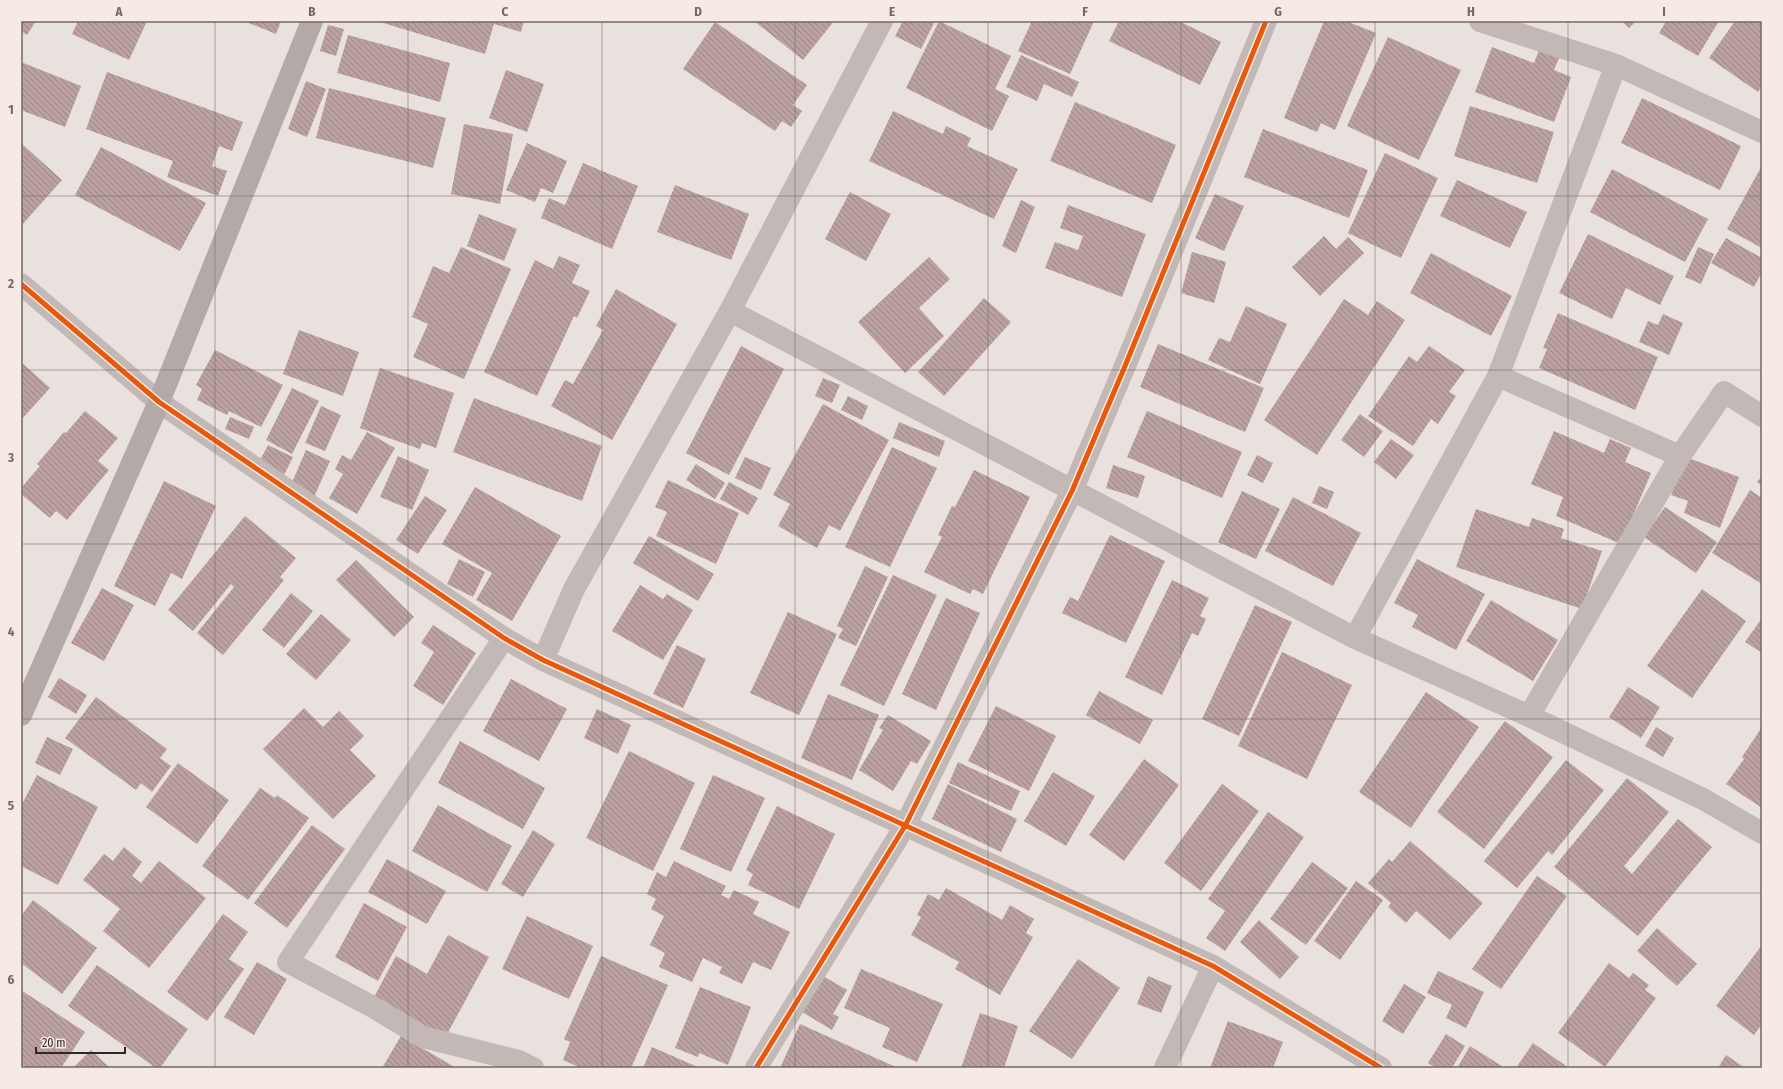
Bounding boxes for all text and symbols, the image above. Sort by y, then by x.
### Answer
text: A [114,4,123,19]
text: B [308,4,316,19]
text: C [502,4,509,19]
text: D [694,4,702,19]
text: E [889,4,895,19]
text: F [1082,4,1088,19]
text: G [1274,4,1282,19]
text: H [1467,4,1475,19]
text: I [1662,4,1666,19]
text: 1 [8,102,14,117]
text: 2 [7,276,14,291]
text: 3 [7,450,14,465]
text: 4 [8,624,15,639]
text: 5 [8,798,14,813]
text: 6 [8,972,15,987]
scale bar [36,1029,125,1055]
text: 20 m [42,1036,66,1050]

